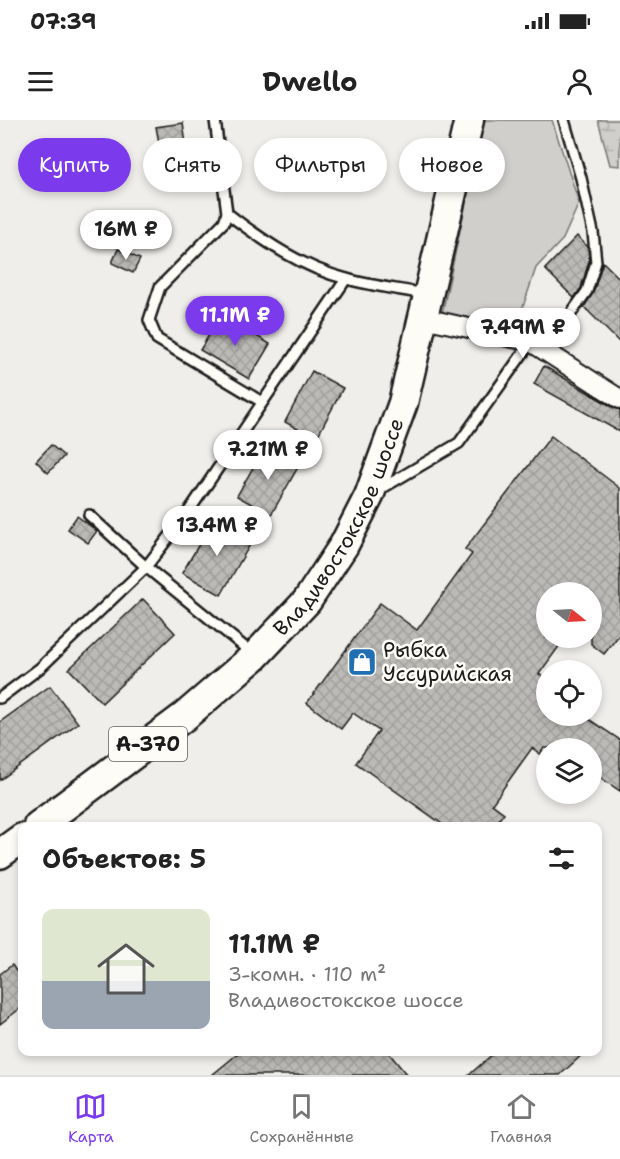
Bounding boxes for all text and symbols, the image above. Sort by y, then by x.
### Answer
text: 07:39 [30,7,96,36]
text: Dwello [262,63,358,100]
icon: menu [24,65,57,98]
icon: person [563,65,596,98]
chip: Купить [18,138,131,192]
chip: Снять [143,138,242,192]
chip: Фильтры [254,138,387,192]
chip: Новое [399,138,505,192]
pin: 16M ₽ [84,210,168,261]
text: 16M ₽ [94,216,158,242]
pin: 11.1M ₽ [180,296,290,347]
text: 11.1M ₽ [199,302,271,328]
pin: 7.49M ₽ [468,308,578,359]
text: 7.49M ₽ [480,314,566,340]
street label: Владивостокское шоссе [267,414,410,642]
pin: 7.21M ₽ [213,430,323,481]
text: 7.21M ₽ [227,436,309,462]
pin: 13.4M ₽ [162,506,272,557]
text: 13.4M ₽ [176,512,258,538]
north arrow [536,582,602,648]
map controls [536,582,602,804]
place label: Рыбка Уссурийская [383,636,512,688]
shop icon: Рыбка Уссурийская [346,646,378,678]
button: locate [536,660,602,726]
road number: А-370 [109,727,187,761]
button: layers [536,738,602,804]
text: Объектов: 5 [42,841,206,876]
icon: filters [545,842,578,875]
text: 11.1M ₽ [228,926,321,961]
icon: home [90,933,162,1005]
text: 3-комн. · 110 m² [228,961,386,987]
text: Владивостокское шоссе [228,987,464,1013]
tab: Карта [68,1090,114,1147]
tab: Сохранённые [250,1090,354,1147]
tab: Главная [490,1090,552,1147]

